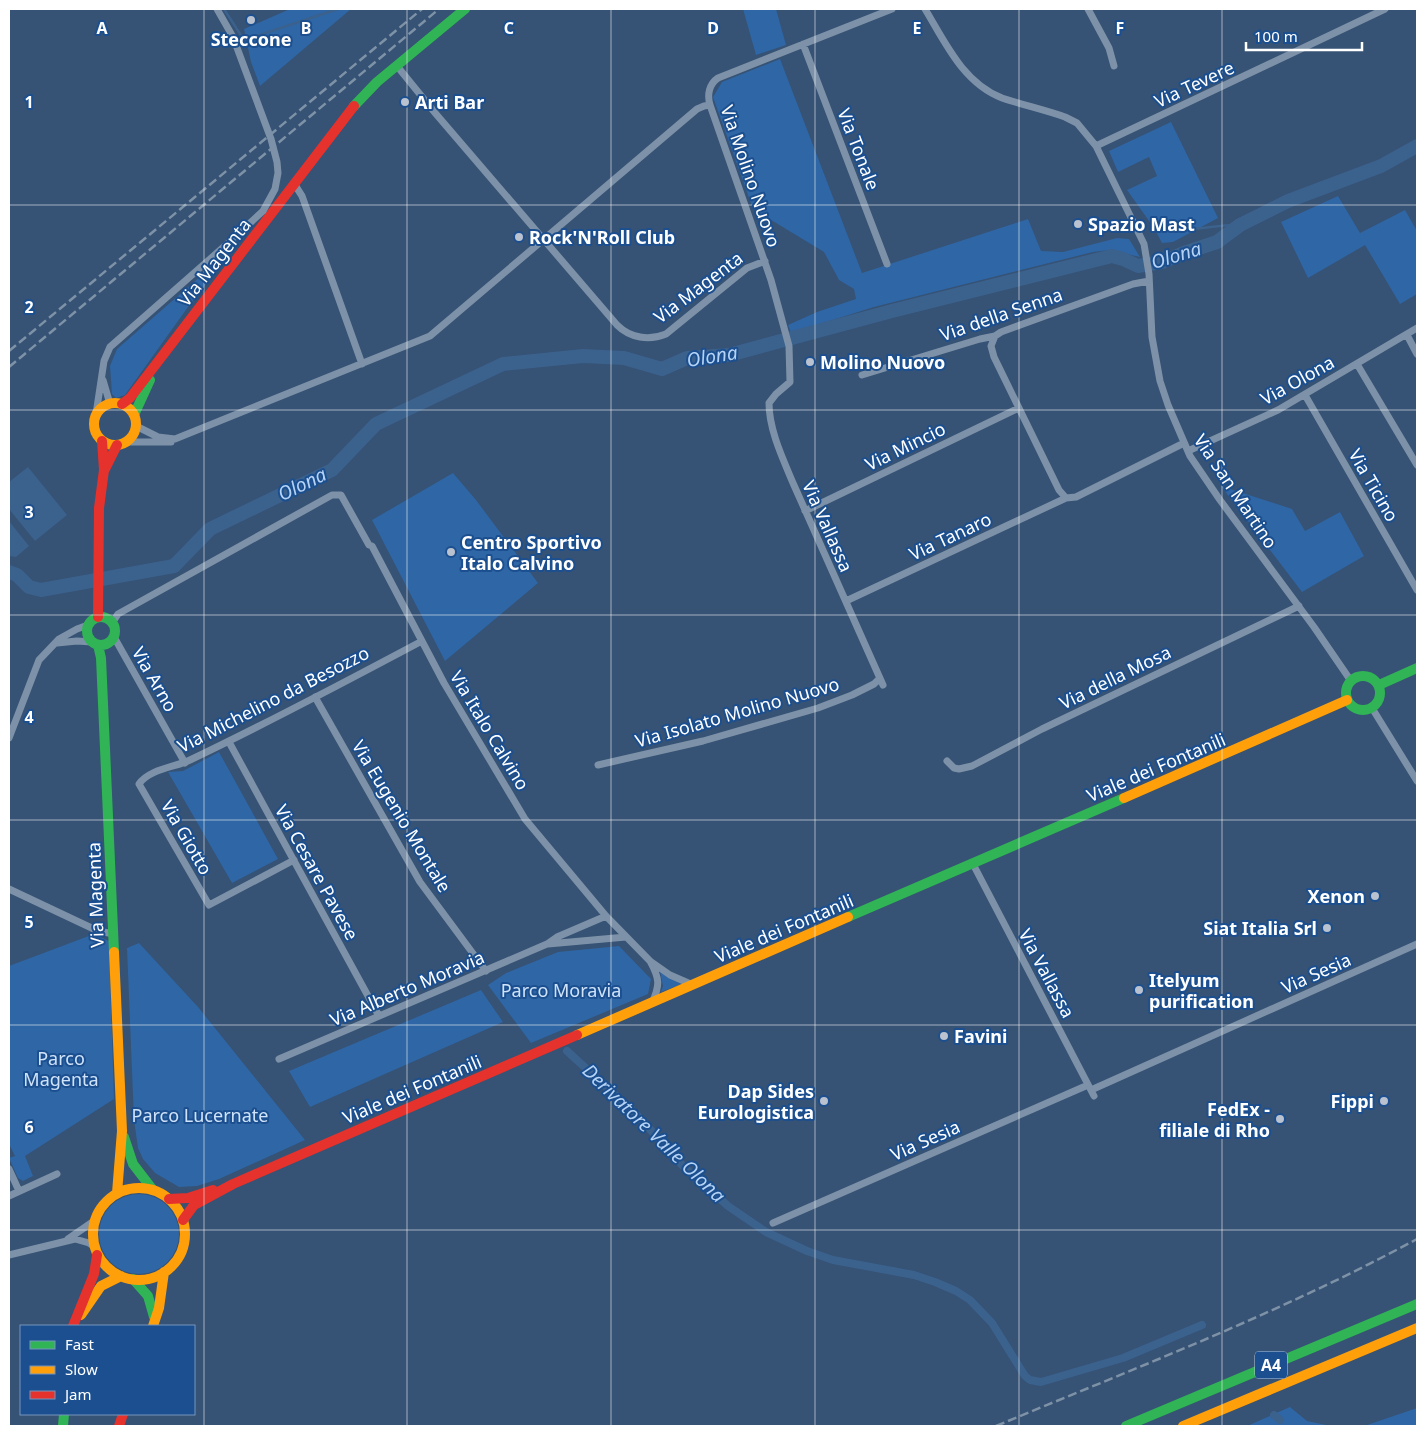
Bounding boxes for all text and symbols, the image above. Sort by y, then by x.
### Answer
marker: Steccone [245,14,257,26]
text: A [96,17,108,39]
text: B [301,17,311,39]
text: C [504,17,514,39]
text: D [707,17,719,39]
text: E [913,17,922,39]
text: F [1116,17,1124,39]
scale bar [1246,20,1362,52]
text: 100 m [1254,26,1298,46]
place label: Steccone [211,27,291,51]
street label: Via Tevere [1150,55,1238,113]
place label: Arti Bar [415,90,484,114]
text: 1 [24,91,34,113]
marker: Arti Bar [399,96,411,108]
street label: Via Molino Nuovo [715,102,787,250]
street label: Via Tonale [832,105,886,193]
place label: Spazio Mast [1088,212,1195,236]
street label: Via Magenta [172,213,256,311]
marker: Spazio Mast [1072,218,1084,230]
place label: Rock'N'Roll Club [529,225,675,249]
marker: Rock'N'Roll Club [513,231,525,243]
water label: Olona [1148,235,1204,275]
street label: Via Magenta [649,246,747,328]
street label: Via della Senna [937,282,1065,346]
text: 2 [24,296,34,318]
water label: Olona [685,339,739,373]
place label: Molino Nuovo [820,350,945,374]
street label: Via Olona [1256,350,1338,410]
marker: Molino Nuovo [804,356,816,368]
street label: Via Mincio [861,416,949,476]
street label: Via San Martino [1189,429,1283,553]
street label: Via Ticino [1344,444,1404,526]
water label: Olona [273,461,331,507]
street label: Via Vallassa [797,477,859,575]
text: 3 [24,501,34,523]
street label: Via Tanaro [905,507,995,565]
place label: Centro Sportivo Italo Calvino [461,530,602,575]
marker: Centro Sportivo Italo Calvino [445,546,457,558]
street label: Via Michelino da Besozzo [173,640,373,758]
street label: Via della Mosa [1055,640,1175,714]
street label: Via Arno [127,642,183,716]
street label: Via Italo Calvino [445,666,535,794]
street label: Via Isolato Molino Nuovo [632,671,842,753]
text: 4 [24,706,34,728]
street label: Viale dei Fontanili [1083,727,1229,807]
street label: Via Eugenio Montale [347,735,457,897]
street label: Via Giotto [156,795,218,879]
street label: Via Cesare Pavese [270,800,364,944]
street label: Via Magenta [81,842,109,948]
place label: Xenon [1308,884,1365,908]
street label: Viale dei Fontanili [711,888,857,968]
marker: Xenon [1369,890,1381,902]
text: 5 [24,911,34,933]
place label: Siat Italia Srl [1203,916,1317,940]
marker: Siat Italia Srl [1321,922,1333,934]
street label: Via Vallassa [1014,924,1080,1022]
street label: Via Alberto Moravia [326,945,488,1031]
street label: Via Sesia [1277,947,1355,999]
place label: Itelyum purification [1149,968,1254,1013]
park label: Parco Moravia [501,978,621,1002]
marker: Itelyum purification [1133,984,1145,996]
place label: Favini [954,1024,1007,1048]
marker: Favini [938,1030,950,1042]
park label: Parco Magenta [23,1046,99,1091]
street label: Viale dei Fontanili [339,1049,485,1129]
water label: Derivatore Valle Olona [577,1058,731,1208]
place label: Dap Sides Eurologistica [698,1079,814,1124]
place label: Fippi [1331,1089,1374,1113]
marker: Dap Sides Eurologistica [818,1095,830,1107]
marker: Fippi [1378,1095,1390,1107]
place label: FedEx - filiale di Rho [1159,1097,1270,1142]
park label: Parco Lucernate [132,1103,268,1127]
marker: FedEx - filiale di Rho [1274,1113,1286,1125]
street label: Via Sesia [886,1114,964,1166]
text: 6 [24,1116,34,1138]
legend [20,1325,195,1415]
text: Fast [65,1334,94,1354]
road number: A4 [1255,1352,1287,1378]
text: Slow [65,1359,98,1379]
text: Jam [63,1384,92,1404]

